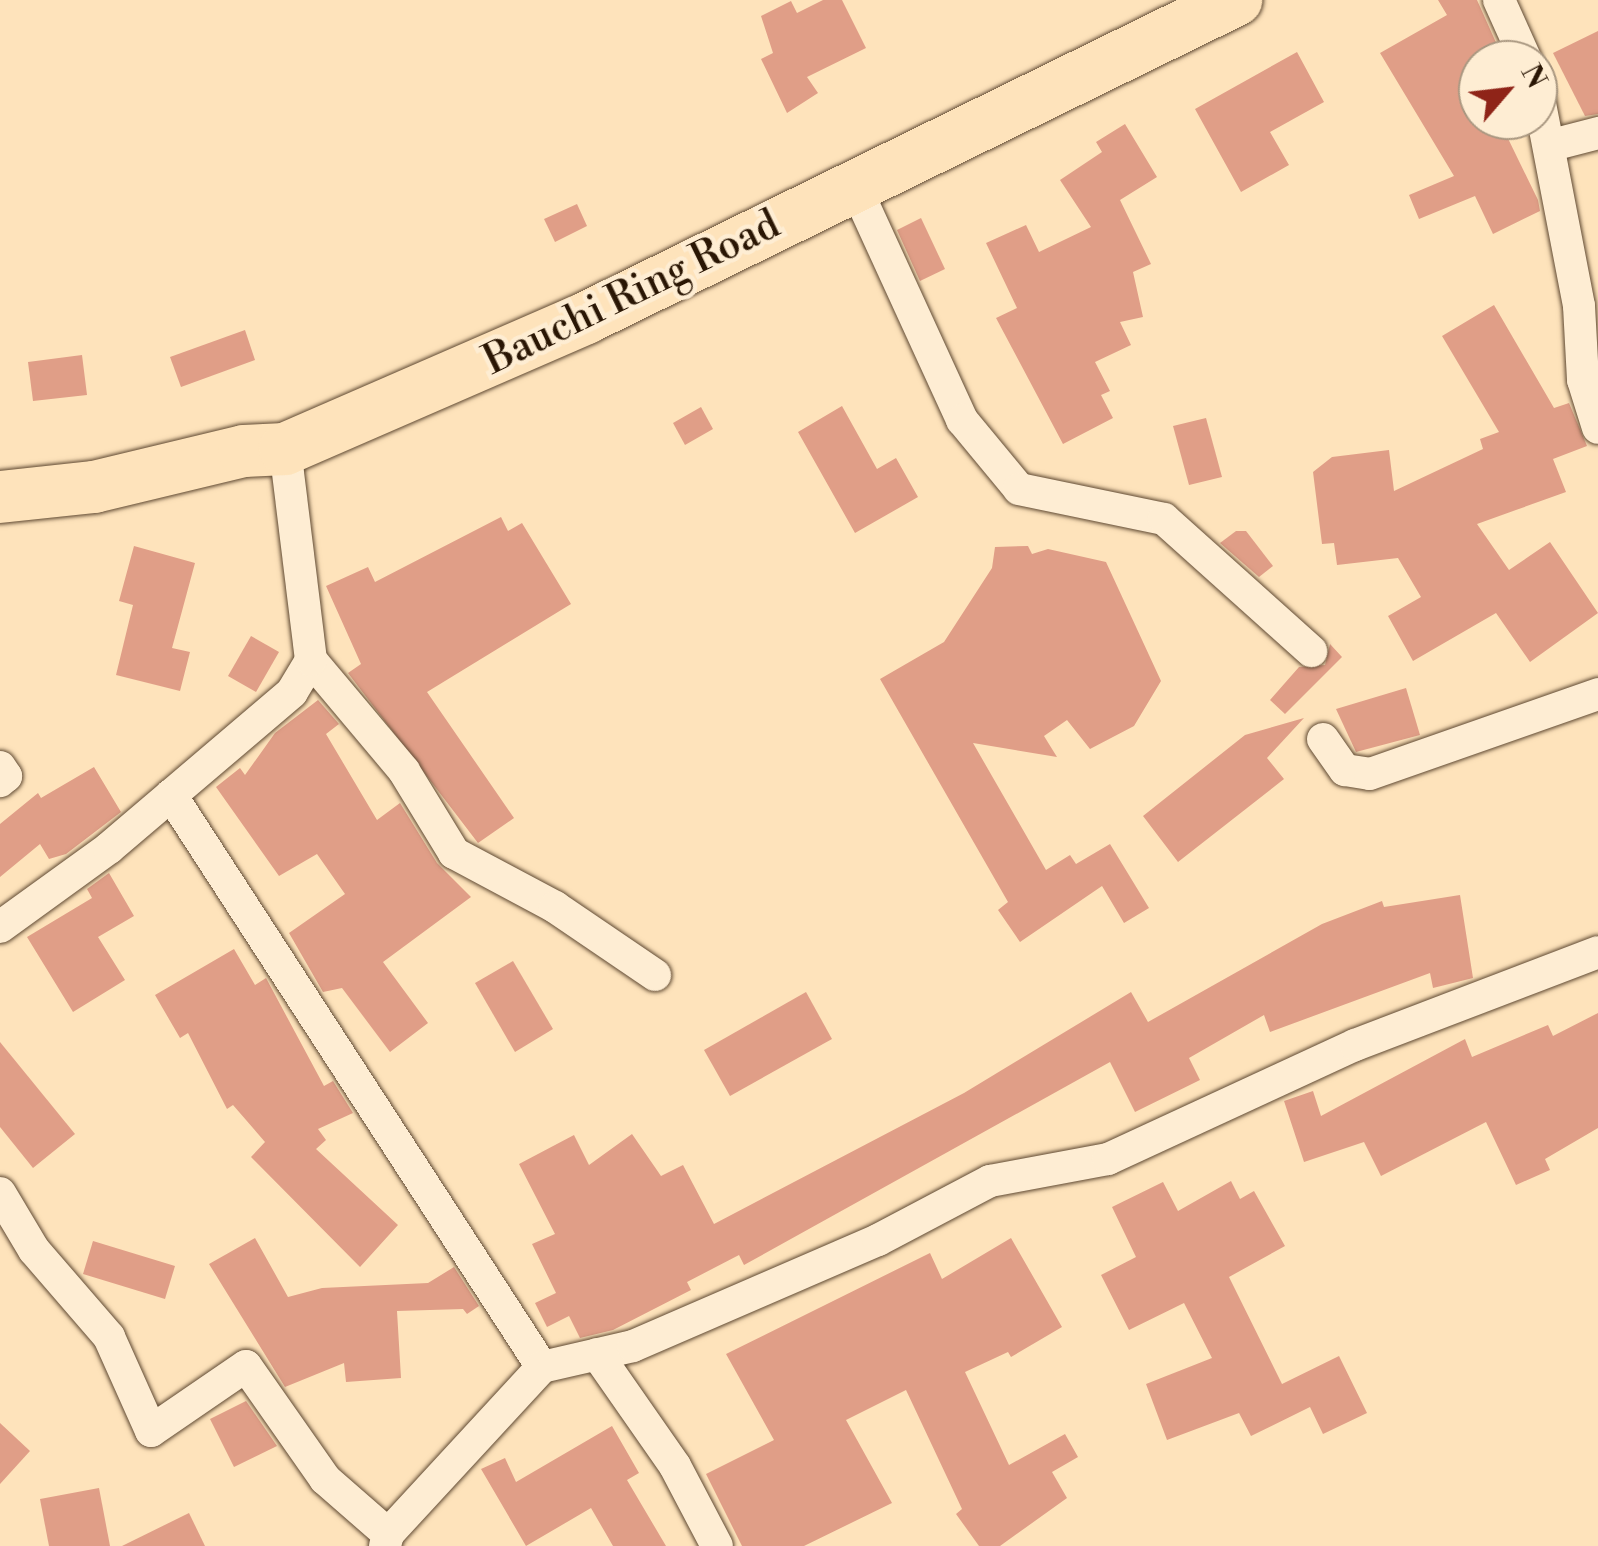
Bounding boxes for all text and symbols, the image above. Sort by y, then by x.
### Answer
north arrow [1458,40,1558,140]
text: N [1513,59,1554,95]
street label: Bauchi Ring Road [476,201,788,385]

